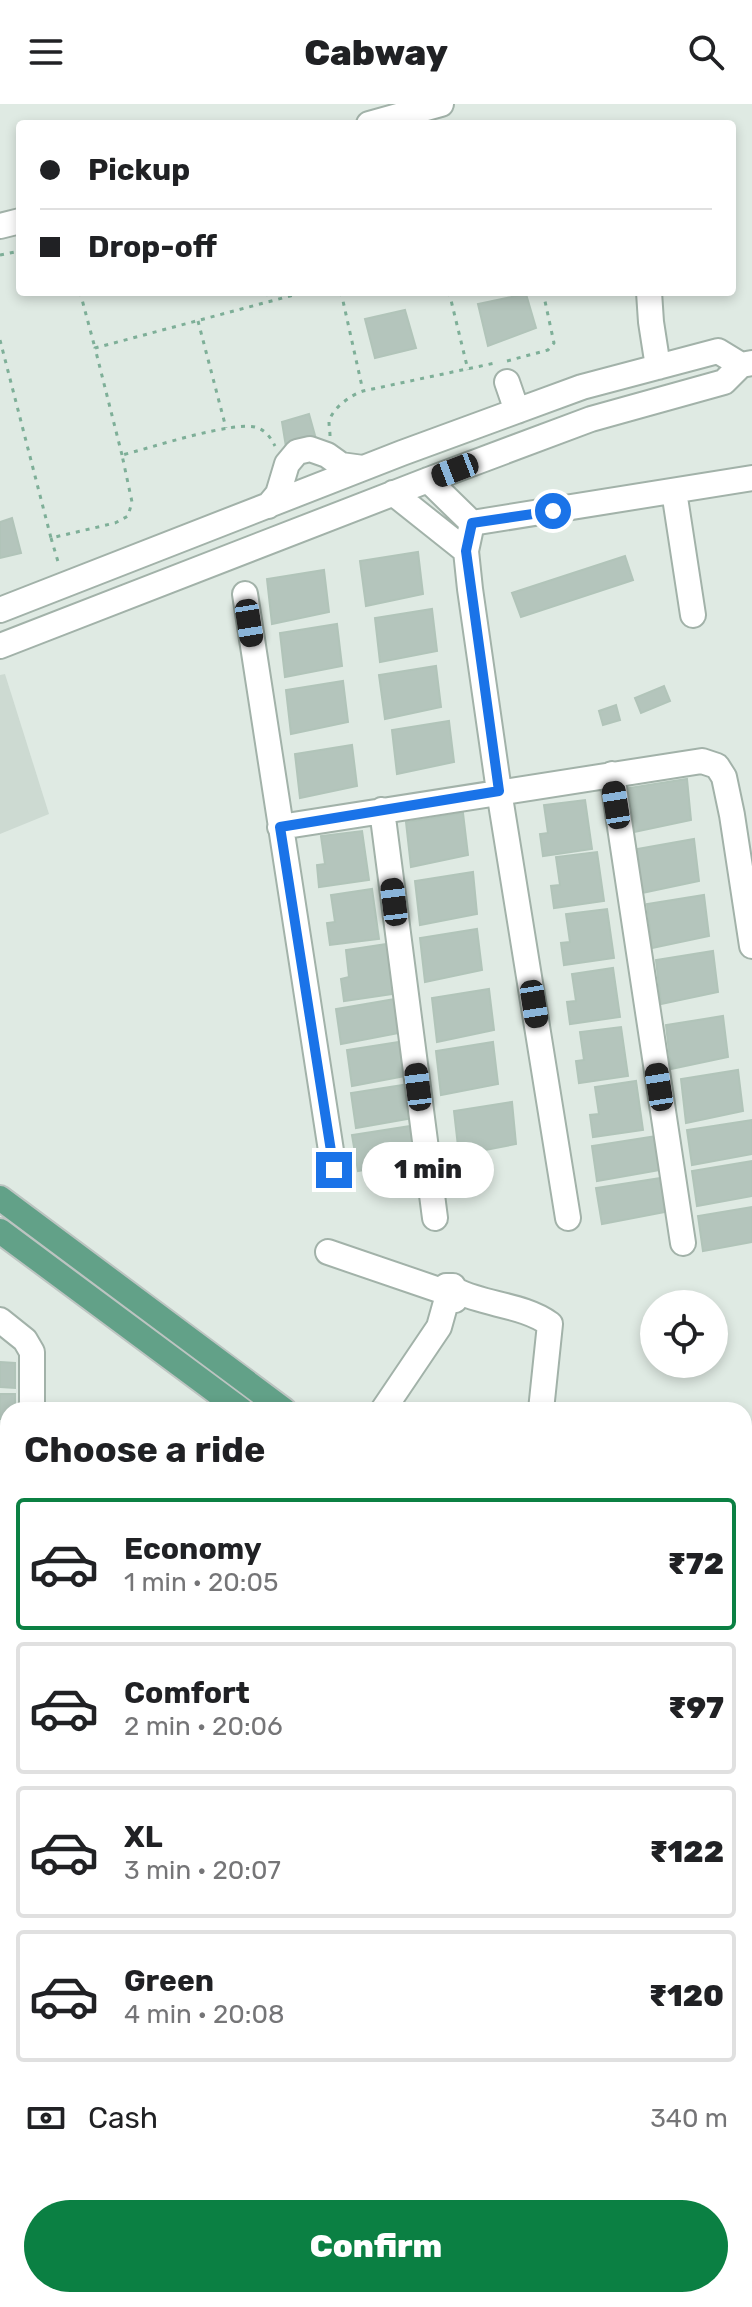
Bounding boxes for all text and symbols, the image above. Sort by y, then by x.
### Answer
icon: menu [24,30,68,74]
icon: search [684,30,728,74]
text: Cabway [304,31,448,74]
text: Pickup [88,152,190,188]
text: Drop-off [88,229,217,265]
car [428,450,482,490]
route start [535,493,571,529]
car [233,597,265,649]
car [600,779,632,831]
car [379,877,409,927]
car [518,978,550,1030]
car [643,1061,675,1113]
car [403,1062,433,1112]
callout: 1 min [362,1142,494,1198]
route end [316,1152,352,1188]
text: 1 min [394,1154,462,1185]
map controls [640,1290,728,1378]
button: locate [640,1290,728,1378]
text: Choose a ride [24,1428,265,1471]
icon: car [28,1528,100,1600]
text: Economy [124,1531,262,1567]
text: ₹72 [668,1546,724,1582]
text: 1 min · 20:05 [124,1567,278,1598]
icon: car [28,1672,100,1744]
text: Comfort [124,1675,250,1711]
text: ₹97 [668,1690,724,1726]
text: 2 min · 20:06 [124,1711,283,1742]
icon: car [28,1816,100,1888]
text: XL [124,1819,163,1855]
text: ₹122 [649,1834,724,1870]
text: 3 min · 20:07 [124,1855,281,1886]
icon: car [28,1960,100,2032]
text: Green [124,1963,214,1999]
text: ₹120 [649,1978,724,2014]
text: 4 min · 20:08 [124,1999,284,2030]
icon: cash [24,2096,68,2140]
text: Cash [88,2100,158,2136]
text: 340 m [650,2103,728,2134]
button: Confirm [24,2200,728,2292]

